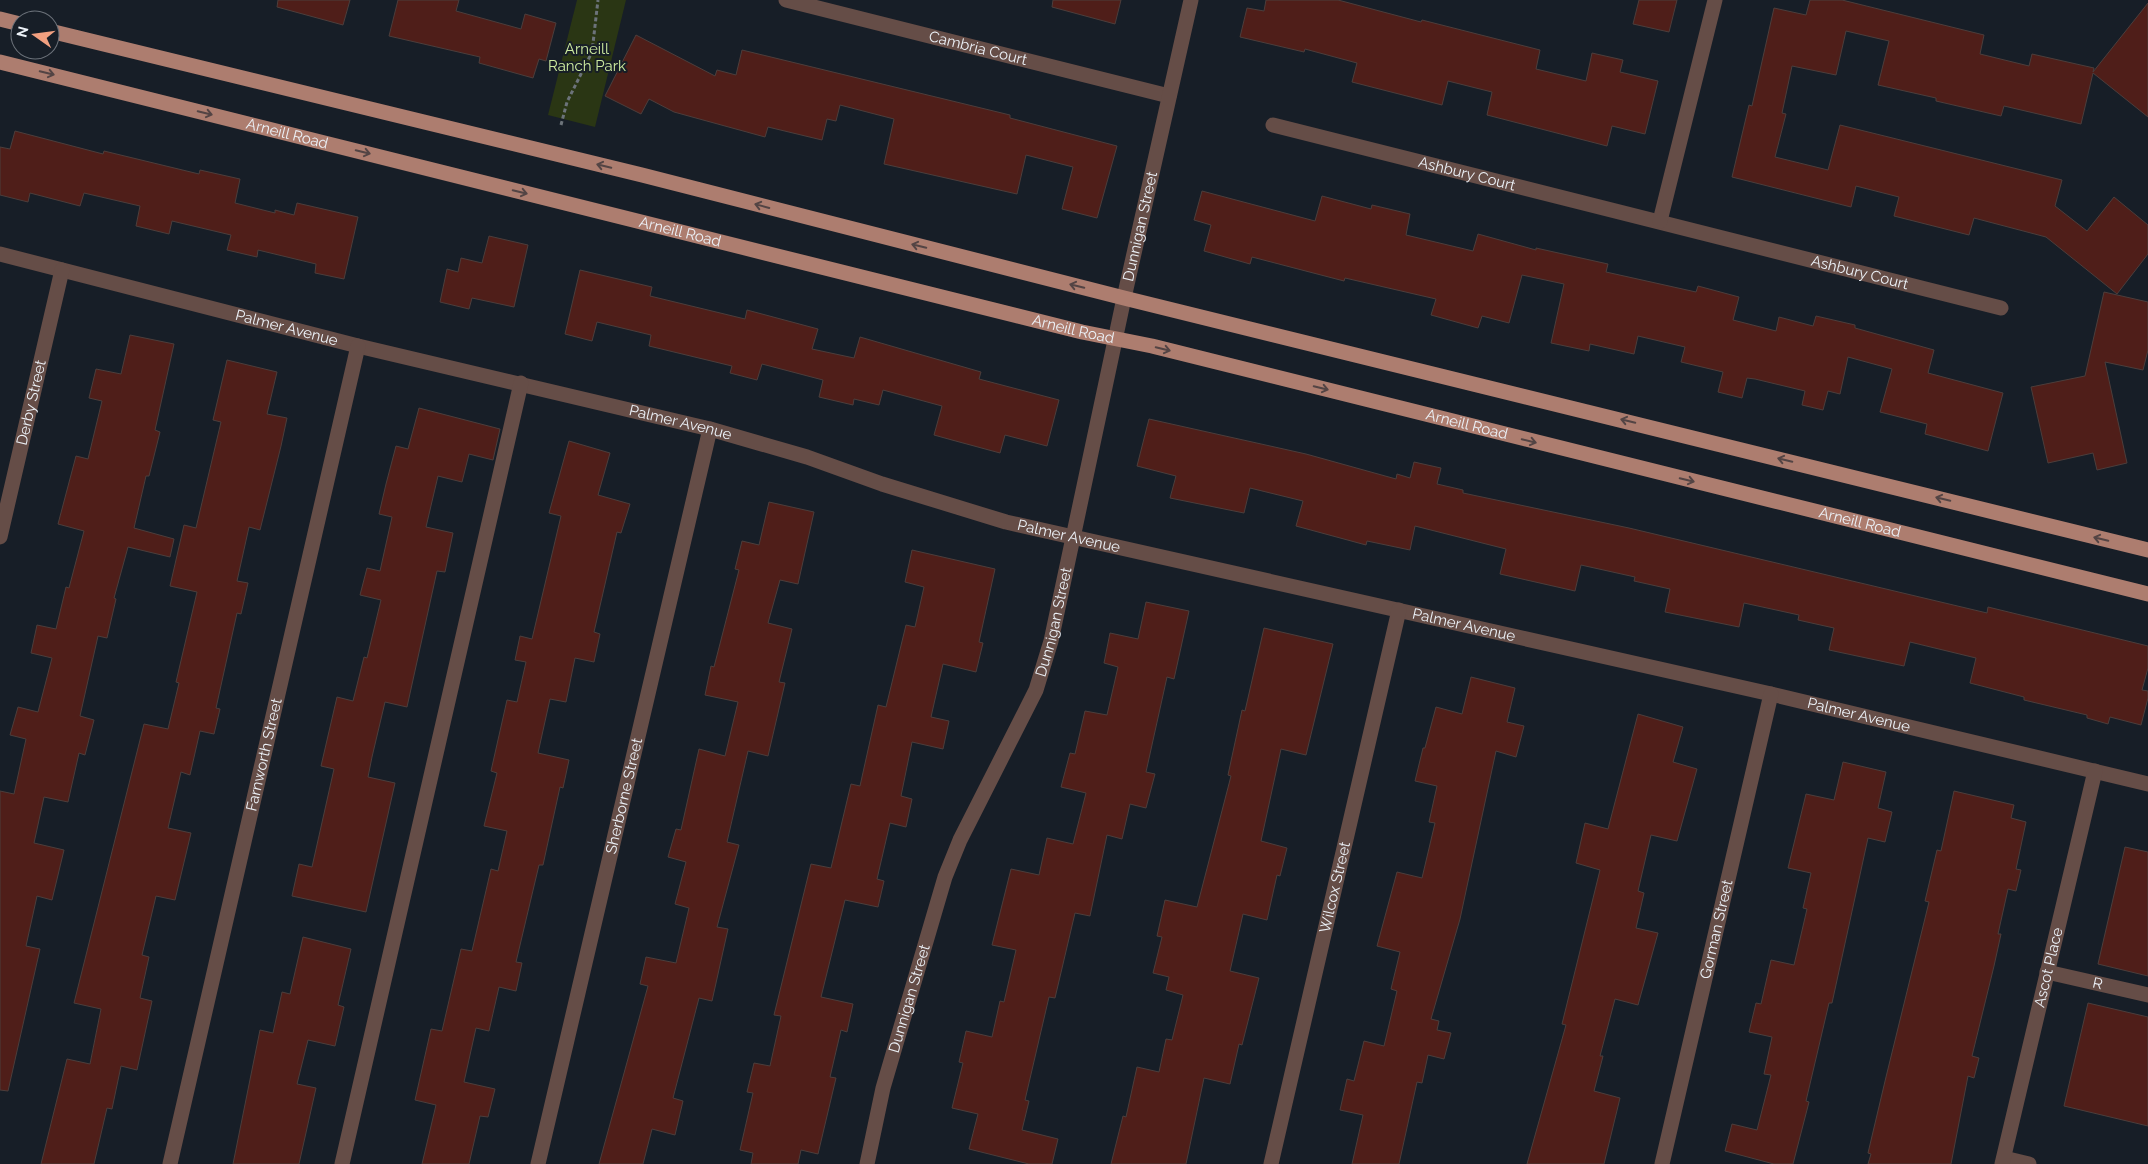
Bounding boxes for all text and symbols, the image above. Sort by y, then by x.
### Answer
north arrow [10,10,60,60]
text: N [13,25,31,39]
street label: Cambria Court [927,27,1029,69]
park label: Arneill Ranch Park [548,40,626,75]
one-way arrow [39,69,55,79]
one-way arrow [196,109,212,118]
street label: Arneill Road [244,115,330,153]
one-way arrow [354,148,370,157]
street label: Ashbury Court [1417,153,1517,195]
one-way arrow [597,161,613,170]
street label: Dunnigan Street [1119,170,1161,283]
one-way arrow [512,188,528,197]
one-way arrow [754,201,770,211]
street label: Arneill Road [637,213,723,251]
one-way arrow [912,241,928,250]
street label: Ashbury Court [1809,252,1910,293]
one-way arrow [1069,281,1085,290]
street label: Palmer Avenue [234,306,340,350]
street label: Arneill Road [1030,311,1116,347]
one-way arrow [1155,345,1171,354]
street label: Derby Street [13,358,50,447]
one-way arrow [1312,384,1328,394]
street label: Palmer Avenue [627,401,734,444]
street label: Arneill Road [1424,406,1510,443]
one-way arrow [1620,416,1636,425]
one-way arrow [1521,437,1537,446]
one-way arrow [1778,455,1794,464]
one-way arrow [1678,476,1694,485]
one-way arrow [1935,494,1951,504]
street label: Arneill Road [1817,503,1903,541]
street label: Palmer Avenue [1016,516,1122,556]
one-way arrow [2093,534,2109,543]
street label: Dunnigan Street [1032,566,1075,679]
street label: Palmer Avenue [1411,605,1517,645]
street label: Palmer Avenue [1806,694,1912,736]
street label: Farnworth Street [242,696,286,813]
street label: Sherborne Street [602,736,646,856]
street label: Wilcox Street [1316,840,1354,935]
street label: Gorman Street [1696,878,1737,981]
street label: Ascot Place [2030,925,2067,1009]
street label: Dunnigan Street [885,942,934,1055]
street label: R [2091,974,2105,993]

